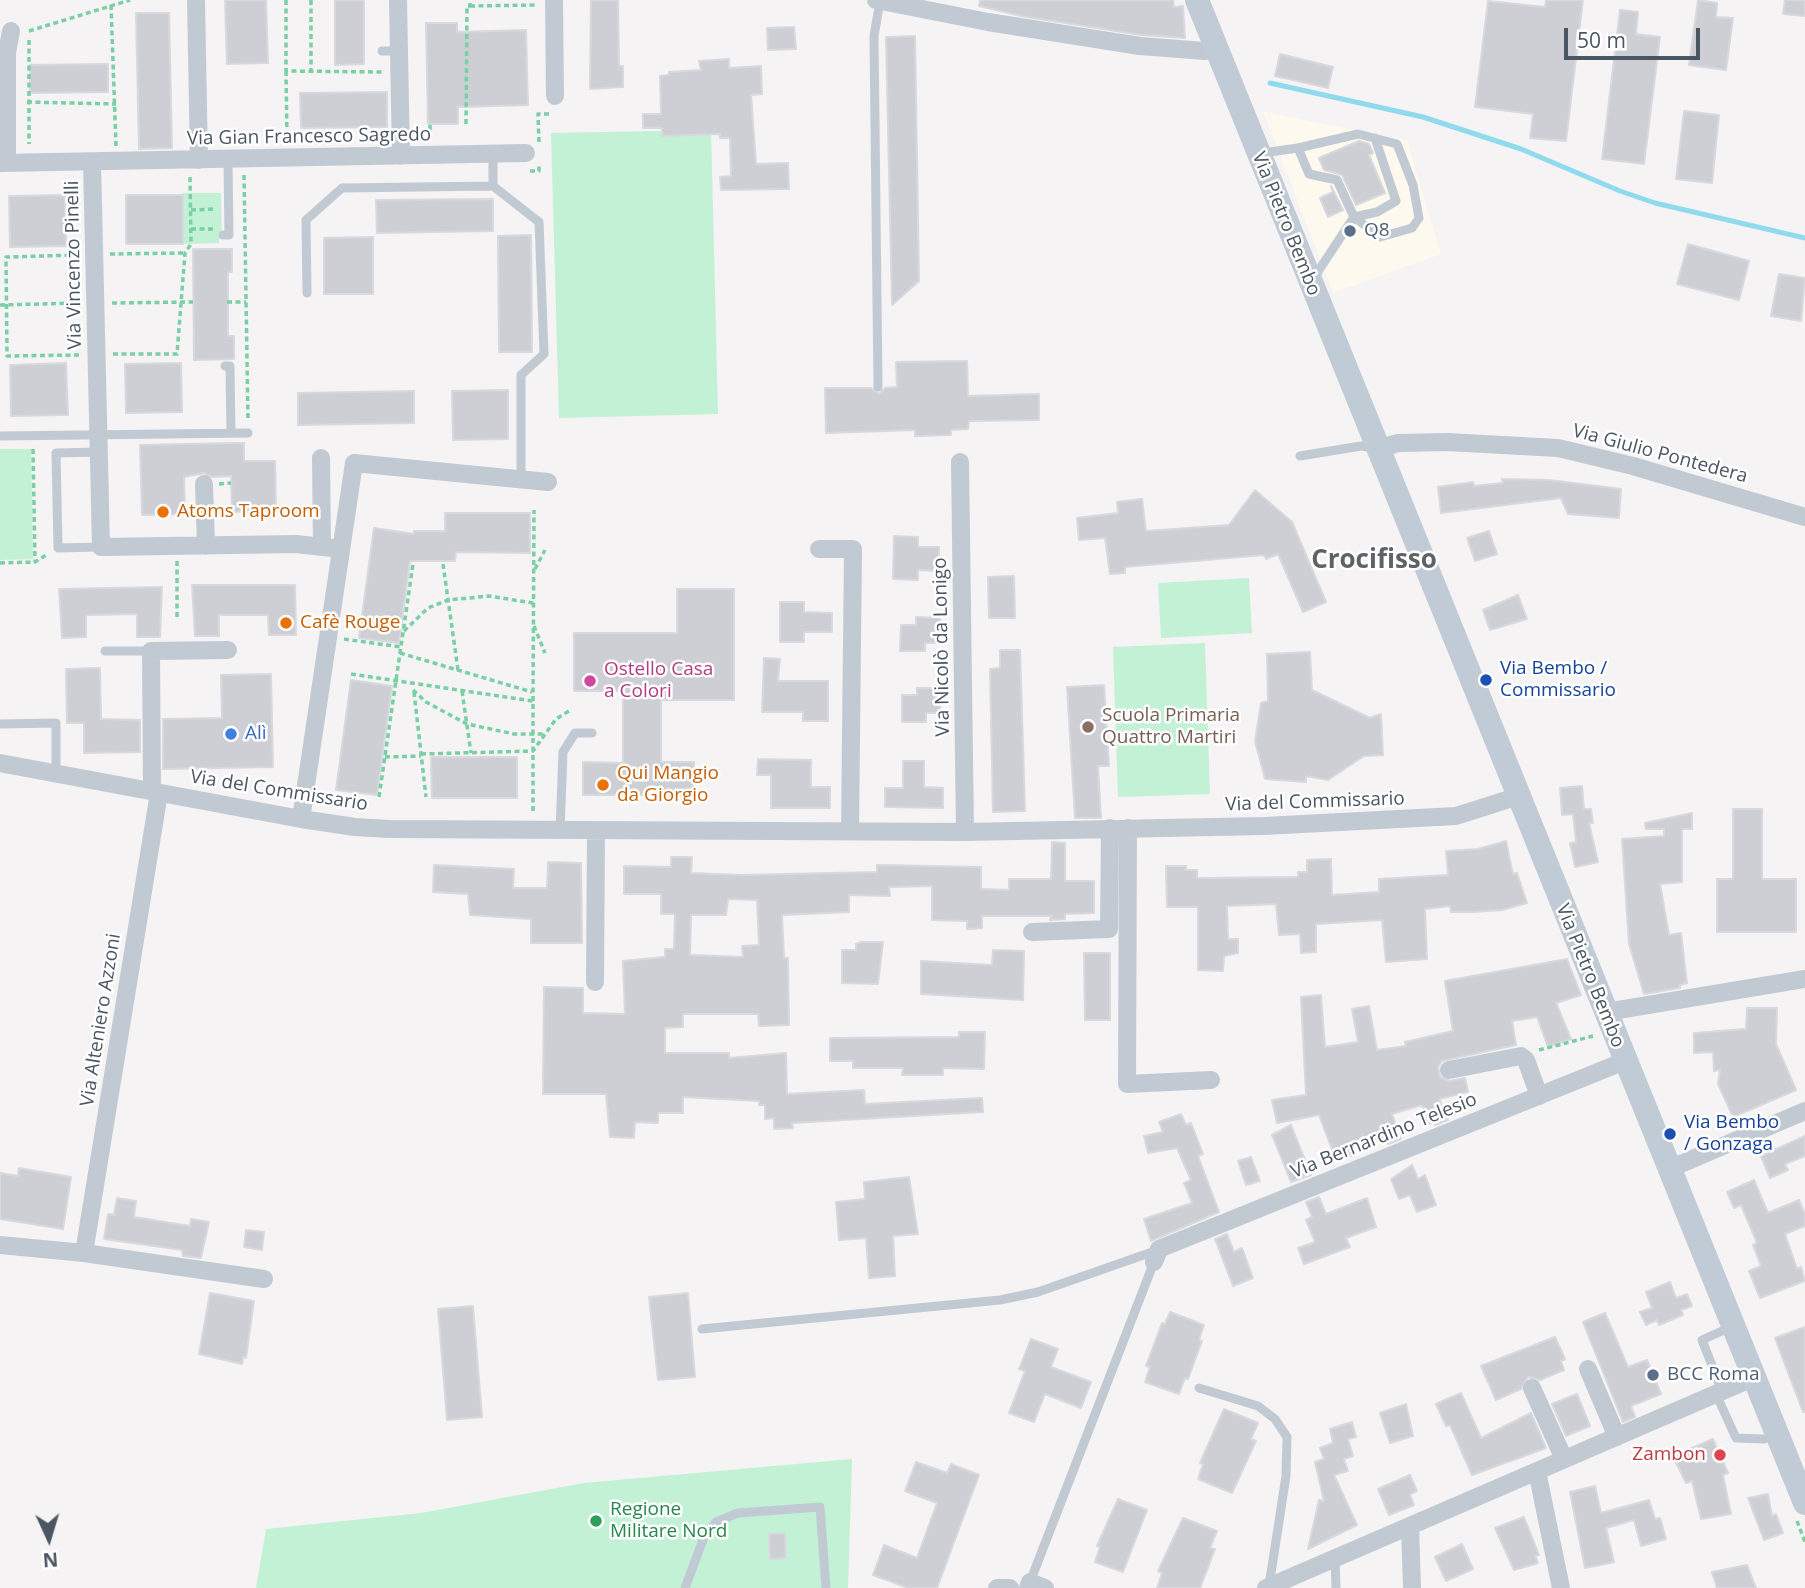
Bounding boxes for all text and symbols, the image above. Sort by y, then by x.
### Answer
scale bar [1567,14,1703,58]
text: 50 m [1577,26,1626,54]
street label: Via Gian Francesco Sagredo [187,123,431,151]
street label: Via Pietro Bembo [1247,149,1325,299]
street label: Via Vincenzo Pinelli [61,180,87,350]
place label: Q8 [1364,220,1390,242]
marker: Q8 [1342,223,1358,239]
street label: Via Giulio Pontedera [1570,420,1750,488]
place label: Atoms Taproom [177,501,320,523]
marker: Atoms Taproom [155,504,171,520]
district label: Crocifisso [1311,545,1437,577]
street label: Via Nicolò da Lonigo [929,557,955,737]
place label: Cafè Rouge [300,612,400,634]
marker: Cafè Rouge [278,615,294,631]
place label: Via Bembo / Commissario [1500,658,1616,702]
place label: Ostello Casa a Colori [604,659,713,703]
marker: Via Bembo / Commissario [1478,672,1494,688]
marker: Ostello Casa a Colori [582,673,598,689]
place label: Scuola Primaria Quattro Martiri [1102,705,1240,749]
marker: Scuola Primaria Quattro Martiri [1080,719,1096,735]
place label: Alì [245,723,267,745]
marker: Alì [223,726,239,742]
place label: Qui Mangio da Giorgio [617,763,719,807]
street label: Via del Commissario [188,766,370,816]
marker: Qui Mangio da Giorgio [595,777,611,793]
street label: Via del Commissario [1225,787,1405,817]
street label: Via Pietro Bembo [1551,901,1629,1051]
street label: Via Alteniero Azzoni [76,932,126,1108]
street label: Via Bernardino Telesio [1288,1088,1480,1184]
place label: Via Bembo / Gonzaga [1684,1112,1779,1156]
marker: Via Bembo / Gonzaga [1662,1126,1678,1142]
place label: BCC Roma [1667,1364,1759,1386]
marker: BCC Roma [1645,1367,1661,1383]
place label: Zambon [1632,1444,1706,1466]
marker: Zambon [1712,1447,1728,1463]
place label: Regione Militare Nord [610,1499,727,1543]
north arrow [14,1504,84,1574]
marker: Regione Militare Nord [588,1513,604,1529]
text: N [42,1546,59,1573]

